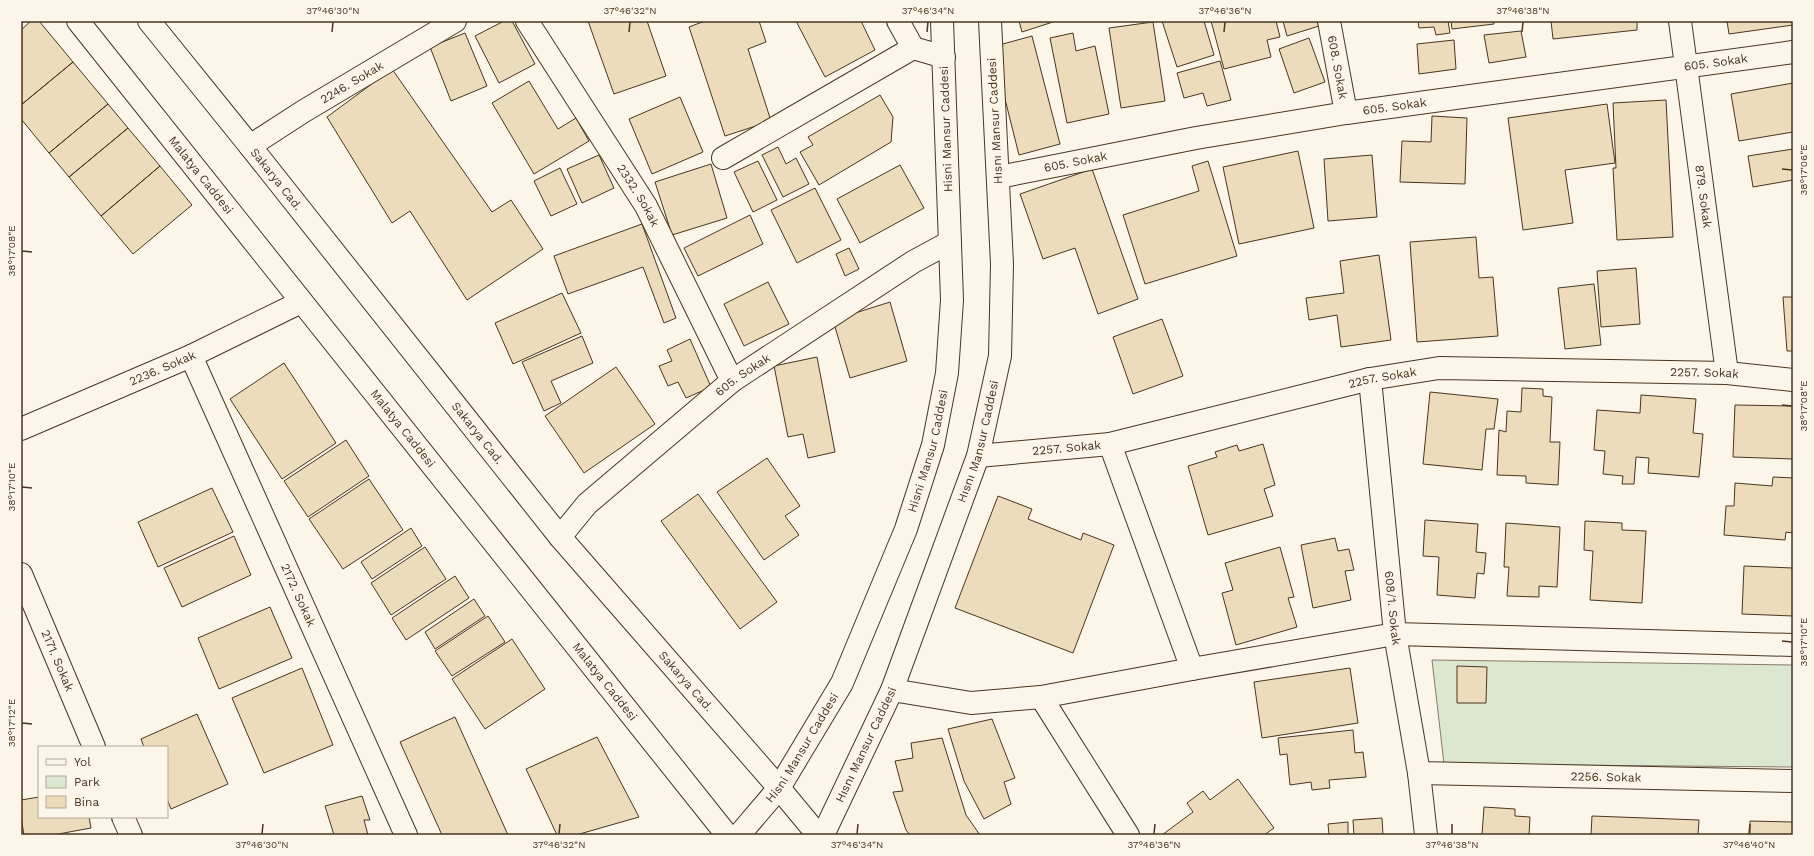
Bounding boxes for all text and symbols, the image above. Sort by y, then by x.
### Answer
text: 37°46'30"N [306,5,360,16]
text: 37°46'32"N [604,5,656,16]
text: 37°46'34"N [902,5,954,16]
text: 37°46'36"N [1198,5,1252,16]
text: 37°46'38"N [1496,5,1550,16]
street label: 608. Sokak [1325,34,1350,100]
street label: 605. Sokak [1683,51,1749,74]
street label: 2246. Sokak [318,58,386,107]
street label: Hısnı Mansur Caddesi [985,58,1005,184]
street label: Hisni Mansur Caddesi [937,66,955,192]
street label: 605. Sokak [1362,95,1428,118]
street label: Malatya Caddesi [166,133,236,217]
text: 38°17'06"E [1798,144,1809,196]
street label: Sakarya Cad. [247,145,305,213]
street label: 605. Sokak [1043,149,1109,175]
street label: 2332. Sokak [614,162,662,229]
street label: 879. Sokak [1692,164,1715,229]
text: 38°17'08"E [6,225,17,277]
street label: 2236. Sokak [127,348,198,389]
street label: 605. Sokak [712,351,773,399]
street label: 2257. Sokak [1347,365,1418,391]
street label: 2257. Sokak [1670,365,1740,381]
street label: Hısnı Mansur Caddesi [954,379,1001,505]
text: 38°17'08"E [1798,380,1809,432]
street label: Malatya Caddesi [368,387,438,470]
street label: Hisni Mansur Caddesi [905,389,951,514]
street label: Sakarya Cad. [449,399,506,467]
street label: 2257. Sokak [1032,438,1102,458]
text: 38°17'10"E [6,463,17,511]
street label: 2172. Sokak [278,561,319,629]
street label: 608/1. Sokak [1382,570,1404,646]
text: 38°17'10"E [1798,618,1809,666]
street label: 2171. Sokak [38,628,77,694]
street label: Malatya Caddesi [570,640,640,723]
street label: Sakarya Cad. [656,648,716,714]
street label: Hısnı Mansur Caddesi [832,685,899,805]
street label: Hisni Mansur Caddesi [763,690,841,805]
text: 38°17'12"E [6,699,17,747]
legend [38,746,168,818]
text: Yol [74,755,91,769]
street label: 2256. Sokak [1570,769,1642,785]
text: Park [74,775,100,789]
text: Bina [74,795,99,809]
text: 37°46'30"N [235,839,289,850]
text: 37°46'32"N [533,839,585,850]
text: 37°46'34"N [831,839,883,850]
text: 37°46'36"N [1127,839,1181,850]
text: 37°46'38"N [1425,839,1479,850]
text: 37°46'40"N [1723,839,1775,850]

